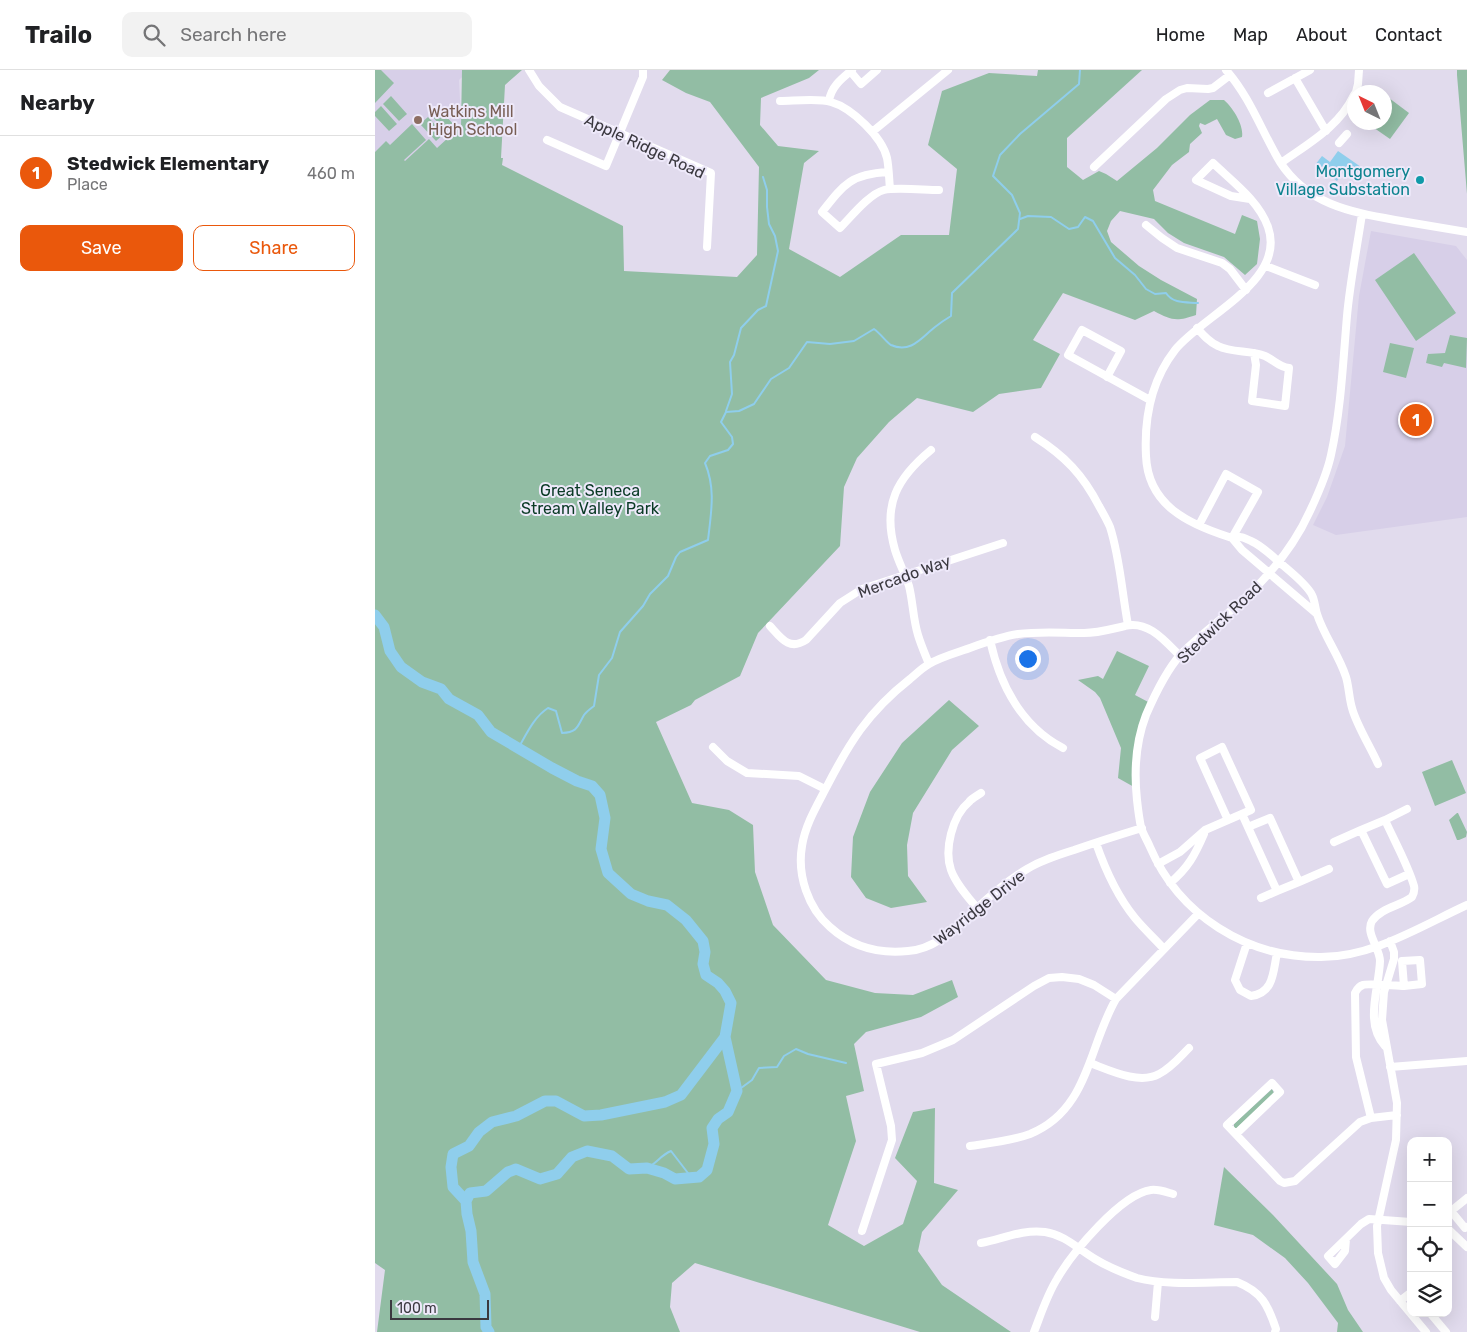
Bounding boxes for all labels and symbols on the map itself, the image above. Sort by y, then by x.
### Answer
north arrow [1347,85,1392,130]
place label: Watkins Mill High School [428,102,517,139]
street label: Apple Ridge Road [582,110,708,183]
marker: Watkins Mill High School [412,114,424,126]
place label: Montgomery Village Substation [1275,162,1410,199]
marker: Montgomery Village Substation [1414,174,1426,186]
pin: 1 [1400,401,1432,439]
park label: Great Seneca Stream Valley Park [521,481,660,518]
street label: Mercado Way [855,551,953,602]
street label: Stedwick Road [1173,577,1266,667]
your location [1015,646,1041,672]
street label: Wayridge Drive [930,866,1029,949]
scale bar [390,1297,489,1320]

